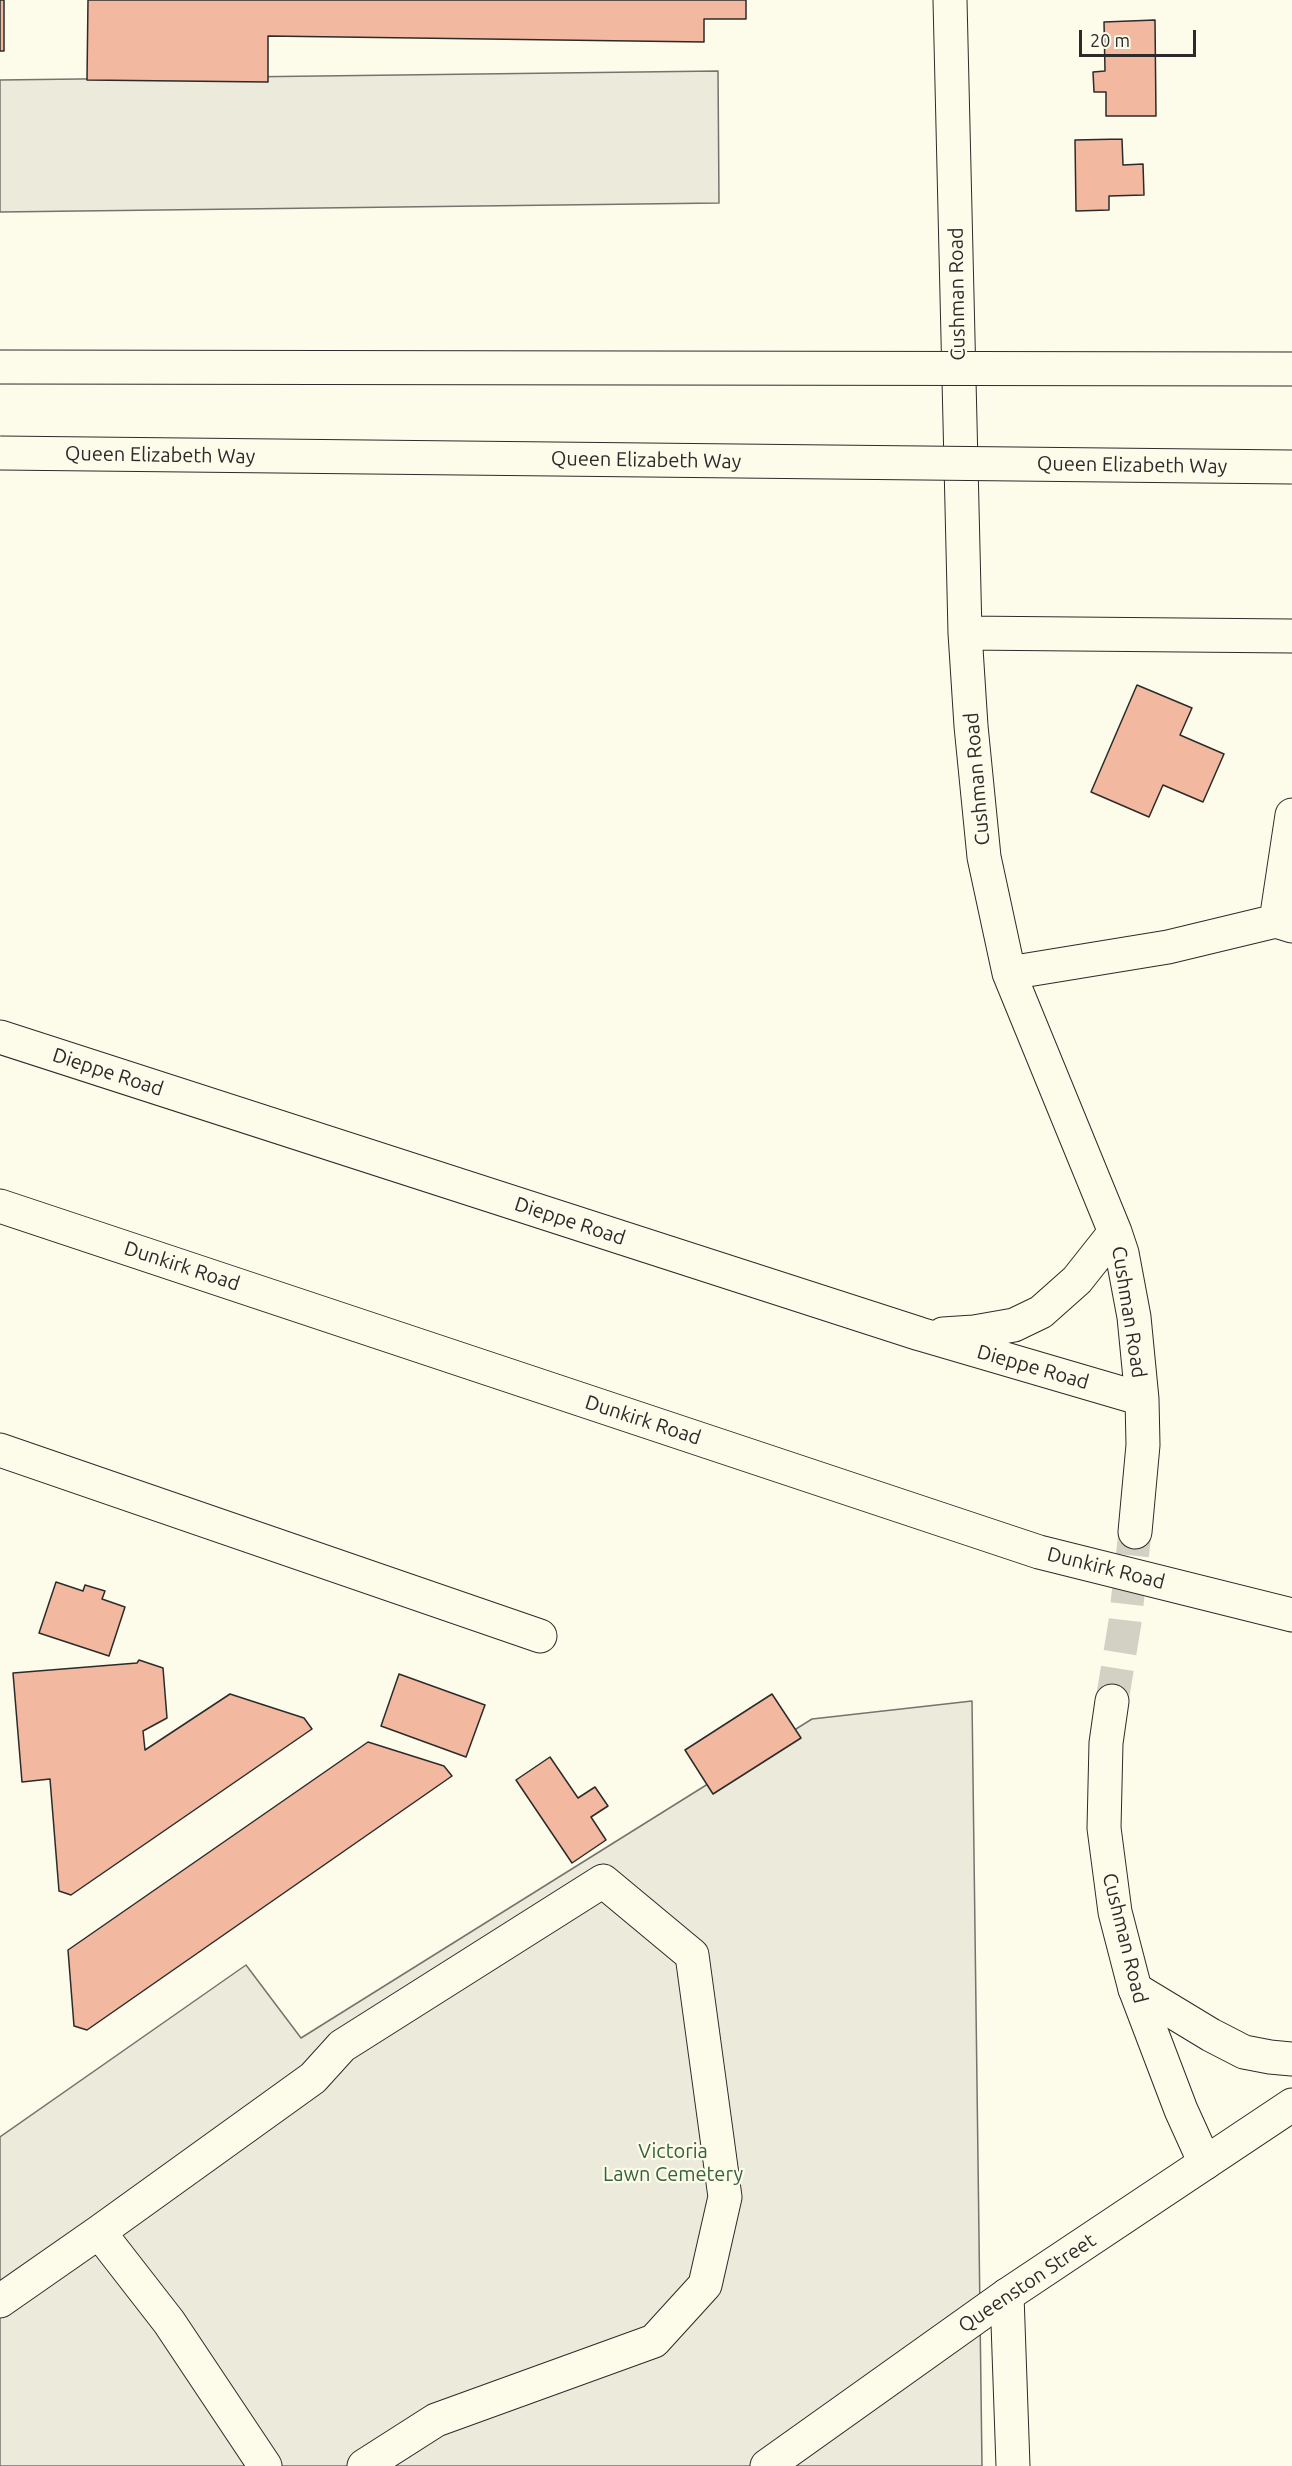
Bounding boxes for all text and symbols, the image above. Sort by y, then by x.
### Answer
scale bar [1082,18,1199,56]
text: 20 m [1090,30,1130,50]
street label: Cushman Road [944,227,970,361]
street label: Queen Elizabeth Way [65,441,255,469]
street label: Queen Elizabeth Way [551,446,741,474]
street label: Queen Elizabeth Way [1037,451,1227,479]
street label: Cushman Road [959,712,995,846]
street label: Dieppe Road [50,1043,166,1101]
street label: Dieppe Road [512,1192,628,1250]
street label: Dunkirk Road [121,1236,243,1296]
street label: Cushman Road [1107,1244,1151,1380]
street label: Dieppe Road [974,1340,1092,1394]
street label: Dunkirk Road [582,1390,704,1450]
street label: Dunkirk Road [1045,1542,1167,1594]
street label: Cushman Road [1097,1870,1153,2006]
park label: Victoria Lawn Cemetery [603,2139,743,2186]
street label: Queenston Street [954,2228,1100,2338]

